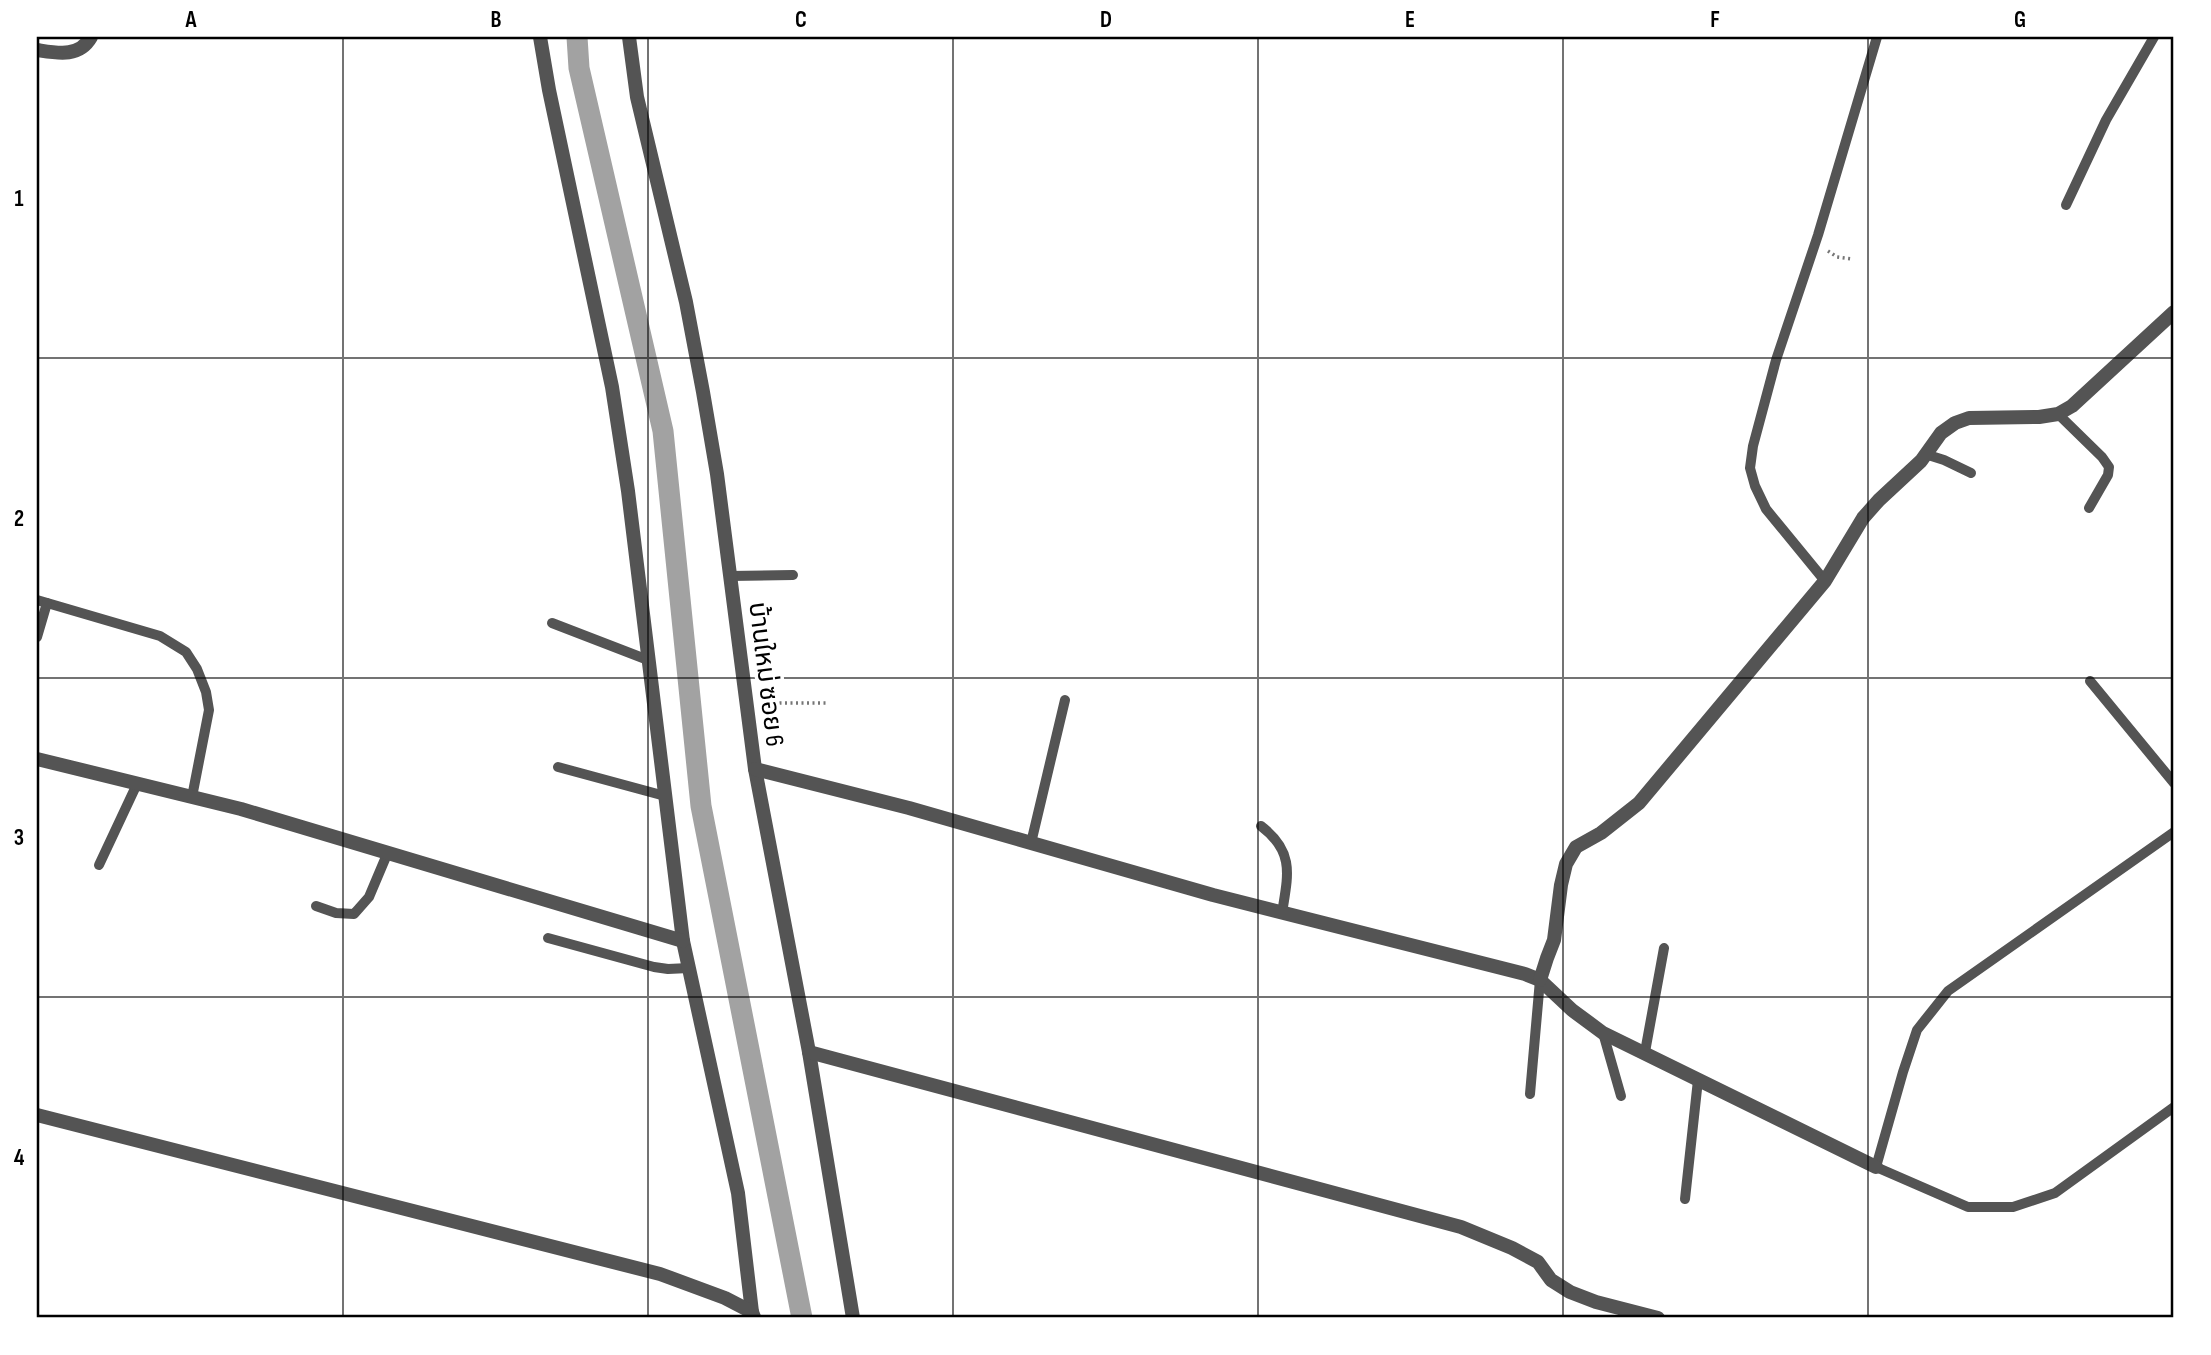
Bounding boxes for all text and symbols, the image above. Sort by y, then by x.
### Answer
text: A [185,6,198,34]
text: B [491,6,502,34]
text: C [795,6,807,34]
text: D [1100,6,1112,34]
text: E [1405,6,1415,34]
text: F [1710,6,1720,34]
text: G [2014,6,2026,34]
text: 1 [14,185,24,213]
text: 2 [14,505,24,533]
street label: บ้านใหม่ ซอย 6 [741,600,790,748]
text: 3 [14,824,24,852]
text: 4 [14,1144,25,1172]

